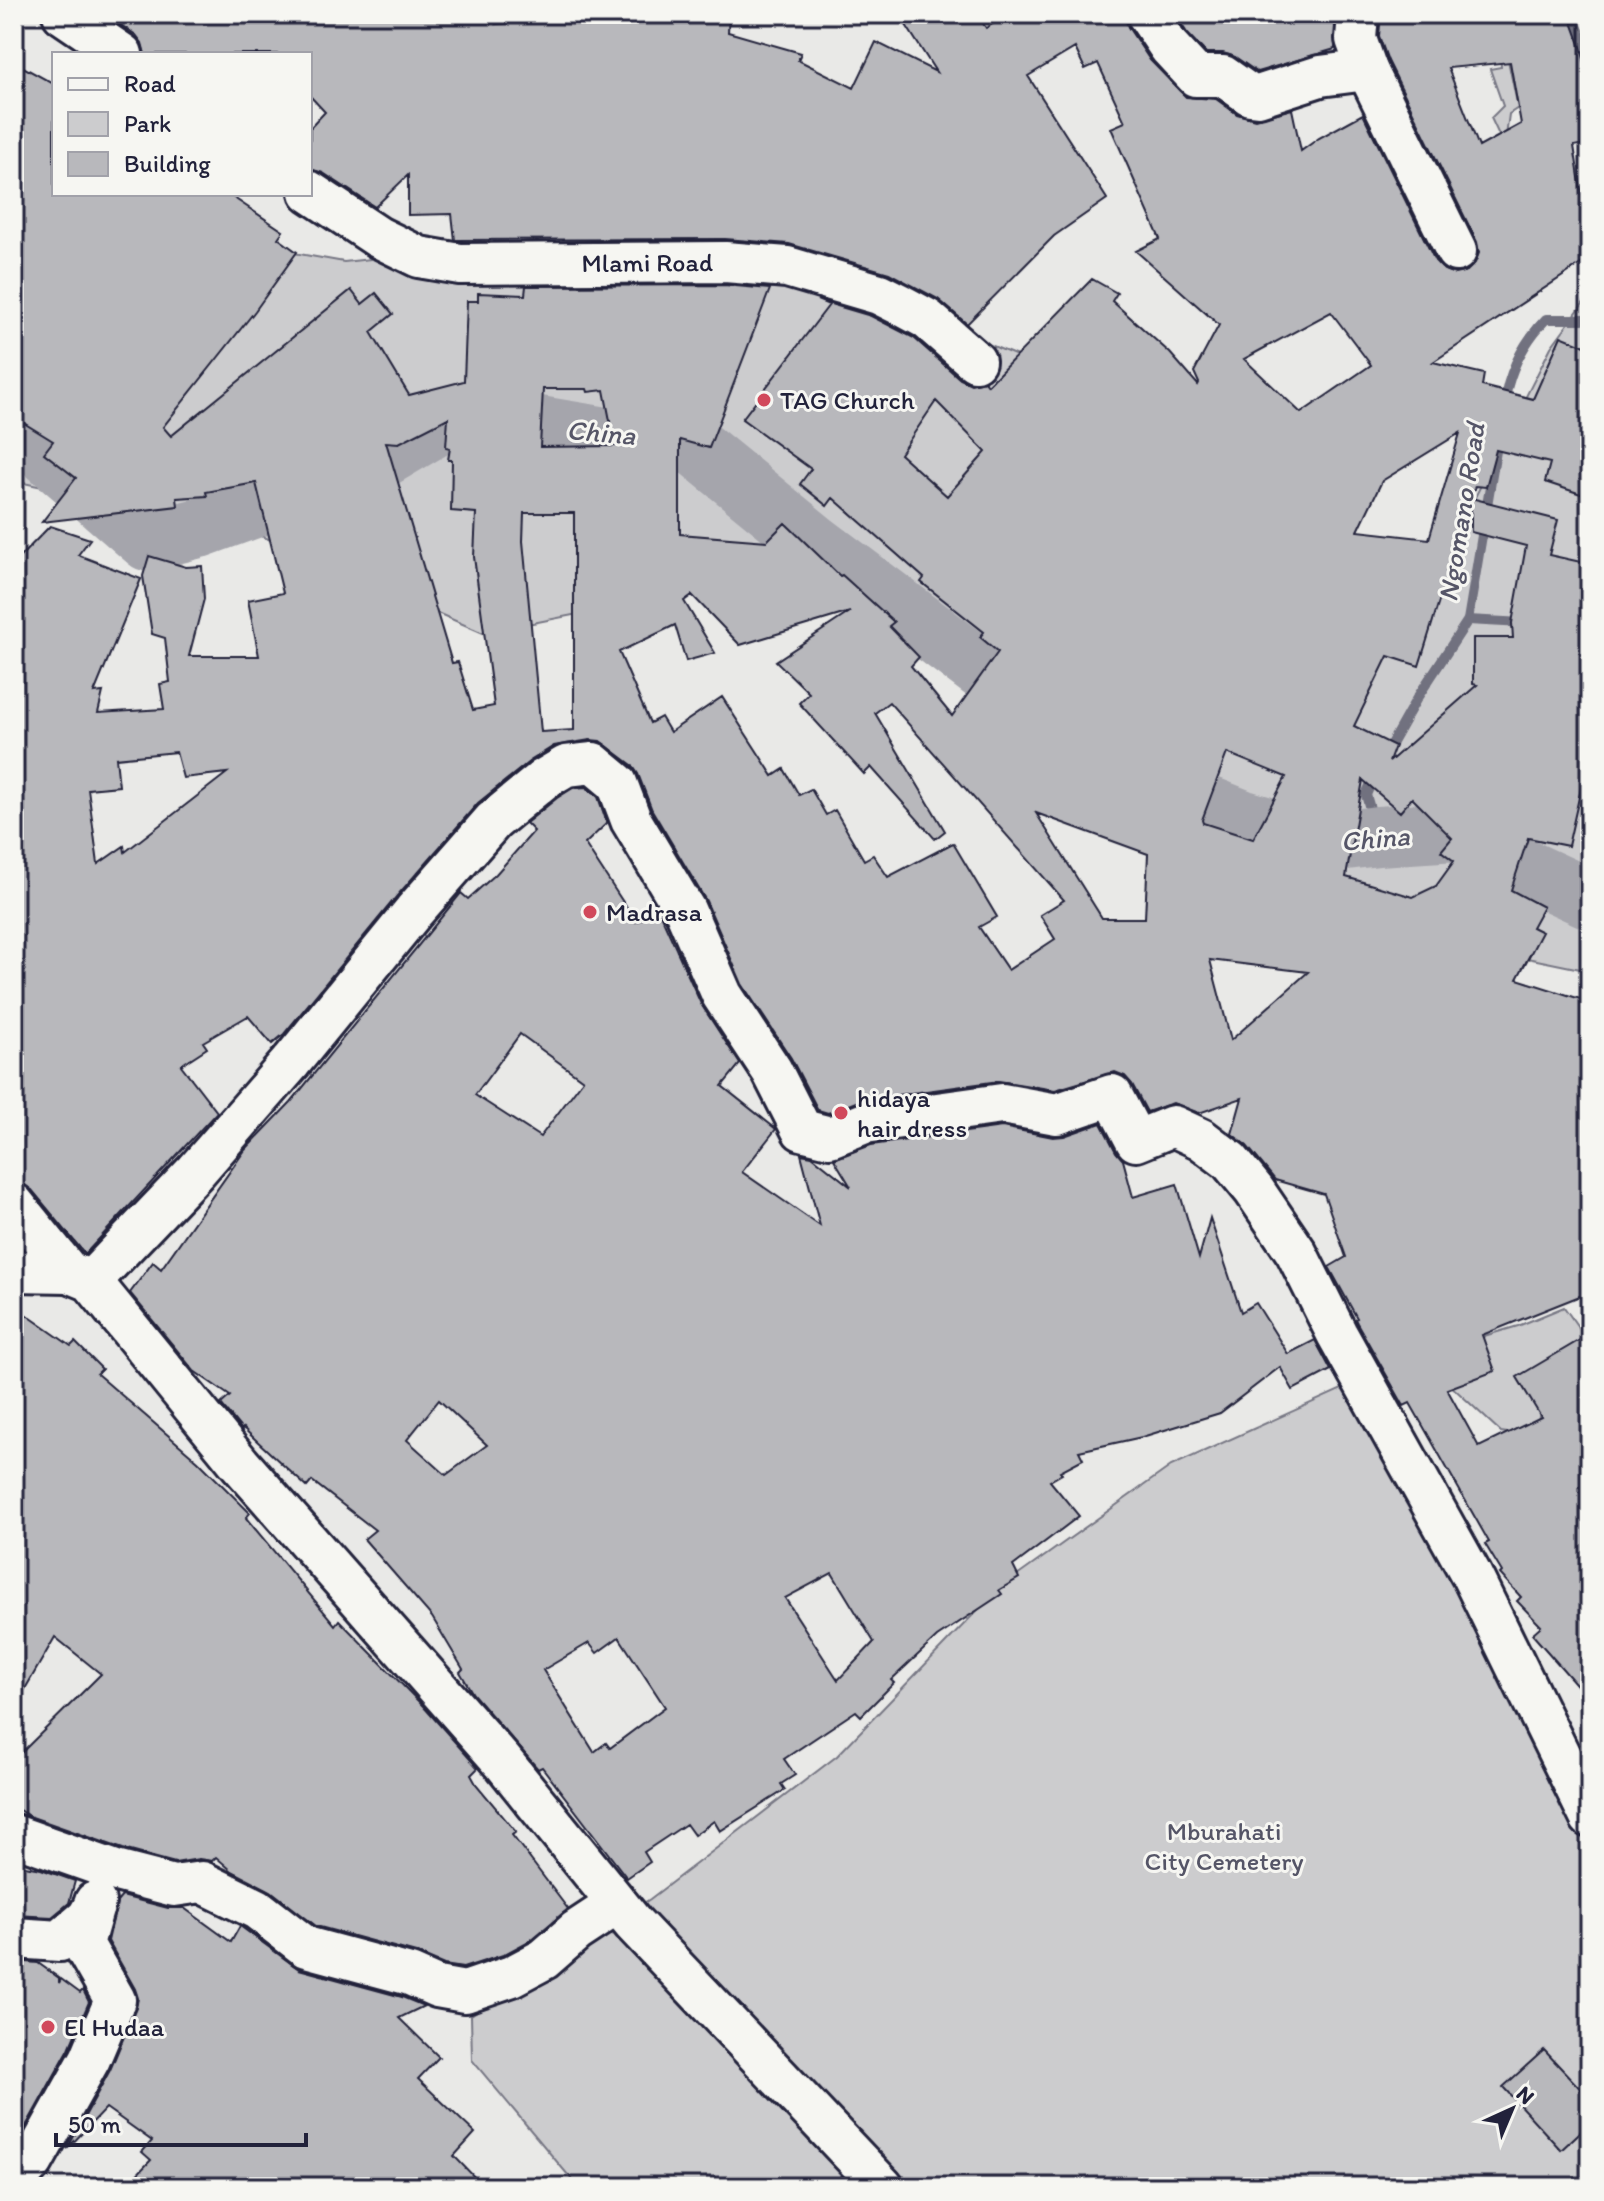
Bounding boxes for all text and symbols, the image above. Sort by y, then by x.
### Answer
legend [52,52,312,196]
text: Road [124,69,176,98]
text: Park [124,109,171,138]
text: Building [124,149,211,178]
street label: Mlami Road [581,246,713,279]
place label: TAG Church [780,384,915,416]
marker: TAG Church [755,391,773,409]
water label: China [565,412,638,452]
water label: Ngomano Road [1430,418,1492,604]
water label: China [1339,818,1412,858]
place label: Madrasa [606,896,703,928]
marker: Madrasa [581,903,599,921]
place label: hidaya hair dress [857,1082,967,1144]
marker: hidaya hair dress [832,1104,850,1122]
park label: Mburahati City Cemetery [1145,1815,1303,1877]
place label: El Hudaa [64,2011,165,2043]
marker: El Hudaa [39,2018,57,2036]
north arrow [1472,2069,1552,2149]
text: N [1511,2080,1540,2110]
scale bar [56,2097,306,2147]
text: 50 m [68,2110,121,2139]

